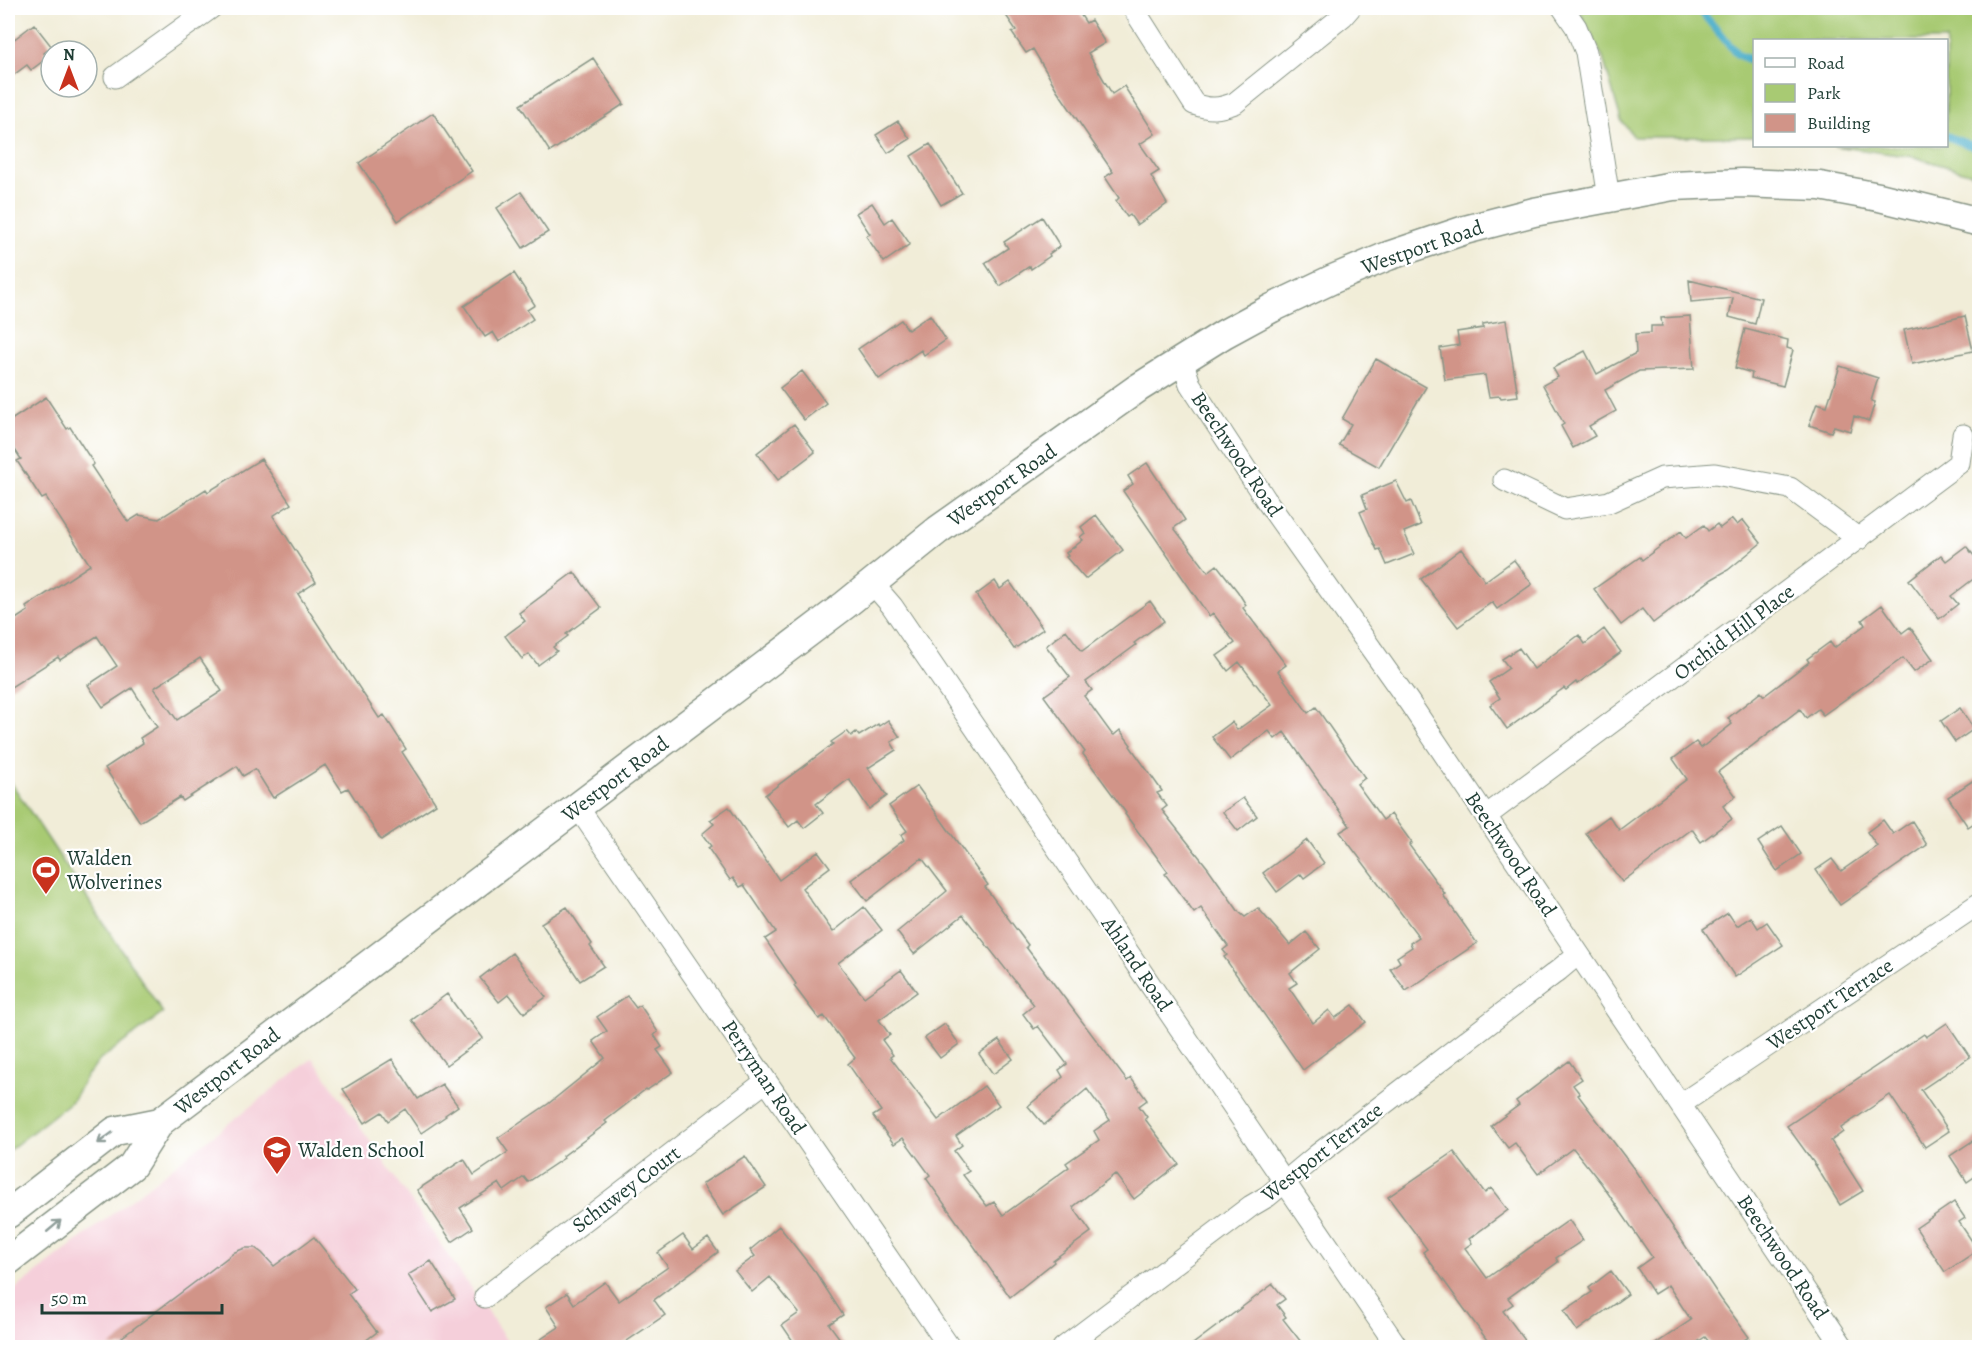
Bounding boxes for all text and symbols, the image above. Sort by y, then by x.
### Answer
north arrow [39,39,99,99]
legend [1753,39,1948,147]
text: N [63,44,75,66]
text: Road [1807,51,1845,75]
text: Park [1807,81,1841,105]
text: Building [1807,111,1871,135]
street label: Westport Road [1356,213,1487,281]
street label: Beechwood Road [1185,386,1290,523]
street label: Westport Road [941,437,1063,534]
street label: Orchid Hill Place [1668,577,1800,687]
street label: Westport Road [555,729,675,829]
street label: Beechwood Road [1459,786,1564,923]
place label: Walden Wolverines [66,844,162,896]
sports icon: Walden Wolverines [30,854,62,896]
street label: Ahland Road [1094,910,1179,1017]
street label: Westport Terrace [1761,951,1899,1057]
street label: Perryman Road [715,1014,813,1140]
street label: Westport Road [167,1020,286,1122]
street label: Westport Terrace [1255,1096,1388,1209]
one-way arrow [98,1132,114,1145]
school or university icon: Walden School [261,1134,293,1176]
place label: Walden School [297,1136,424,1164]
street label: Schuwey Court [566,1139,686,1239]
street label: Beechwood Road [1731,1189,1836,1326]
one-way arrow [46,1219,61,1233]
scale bar [42,1277,222,1315]
text: 50 m [51,1286,87,1310]

